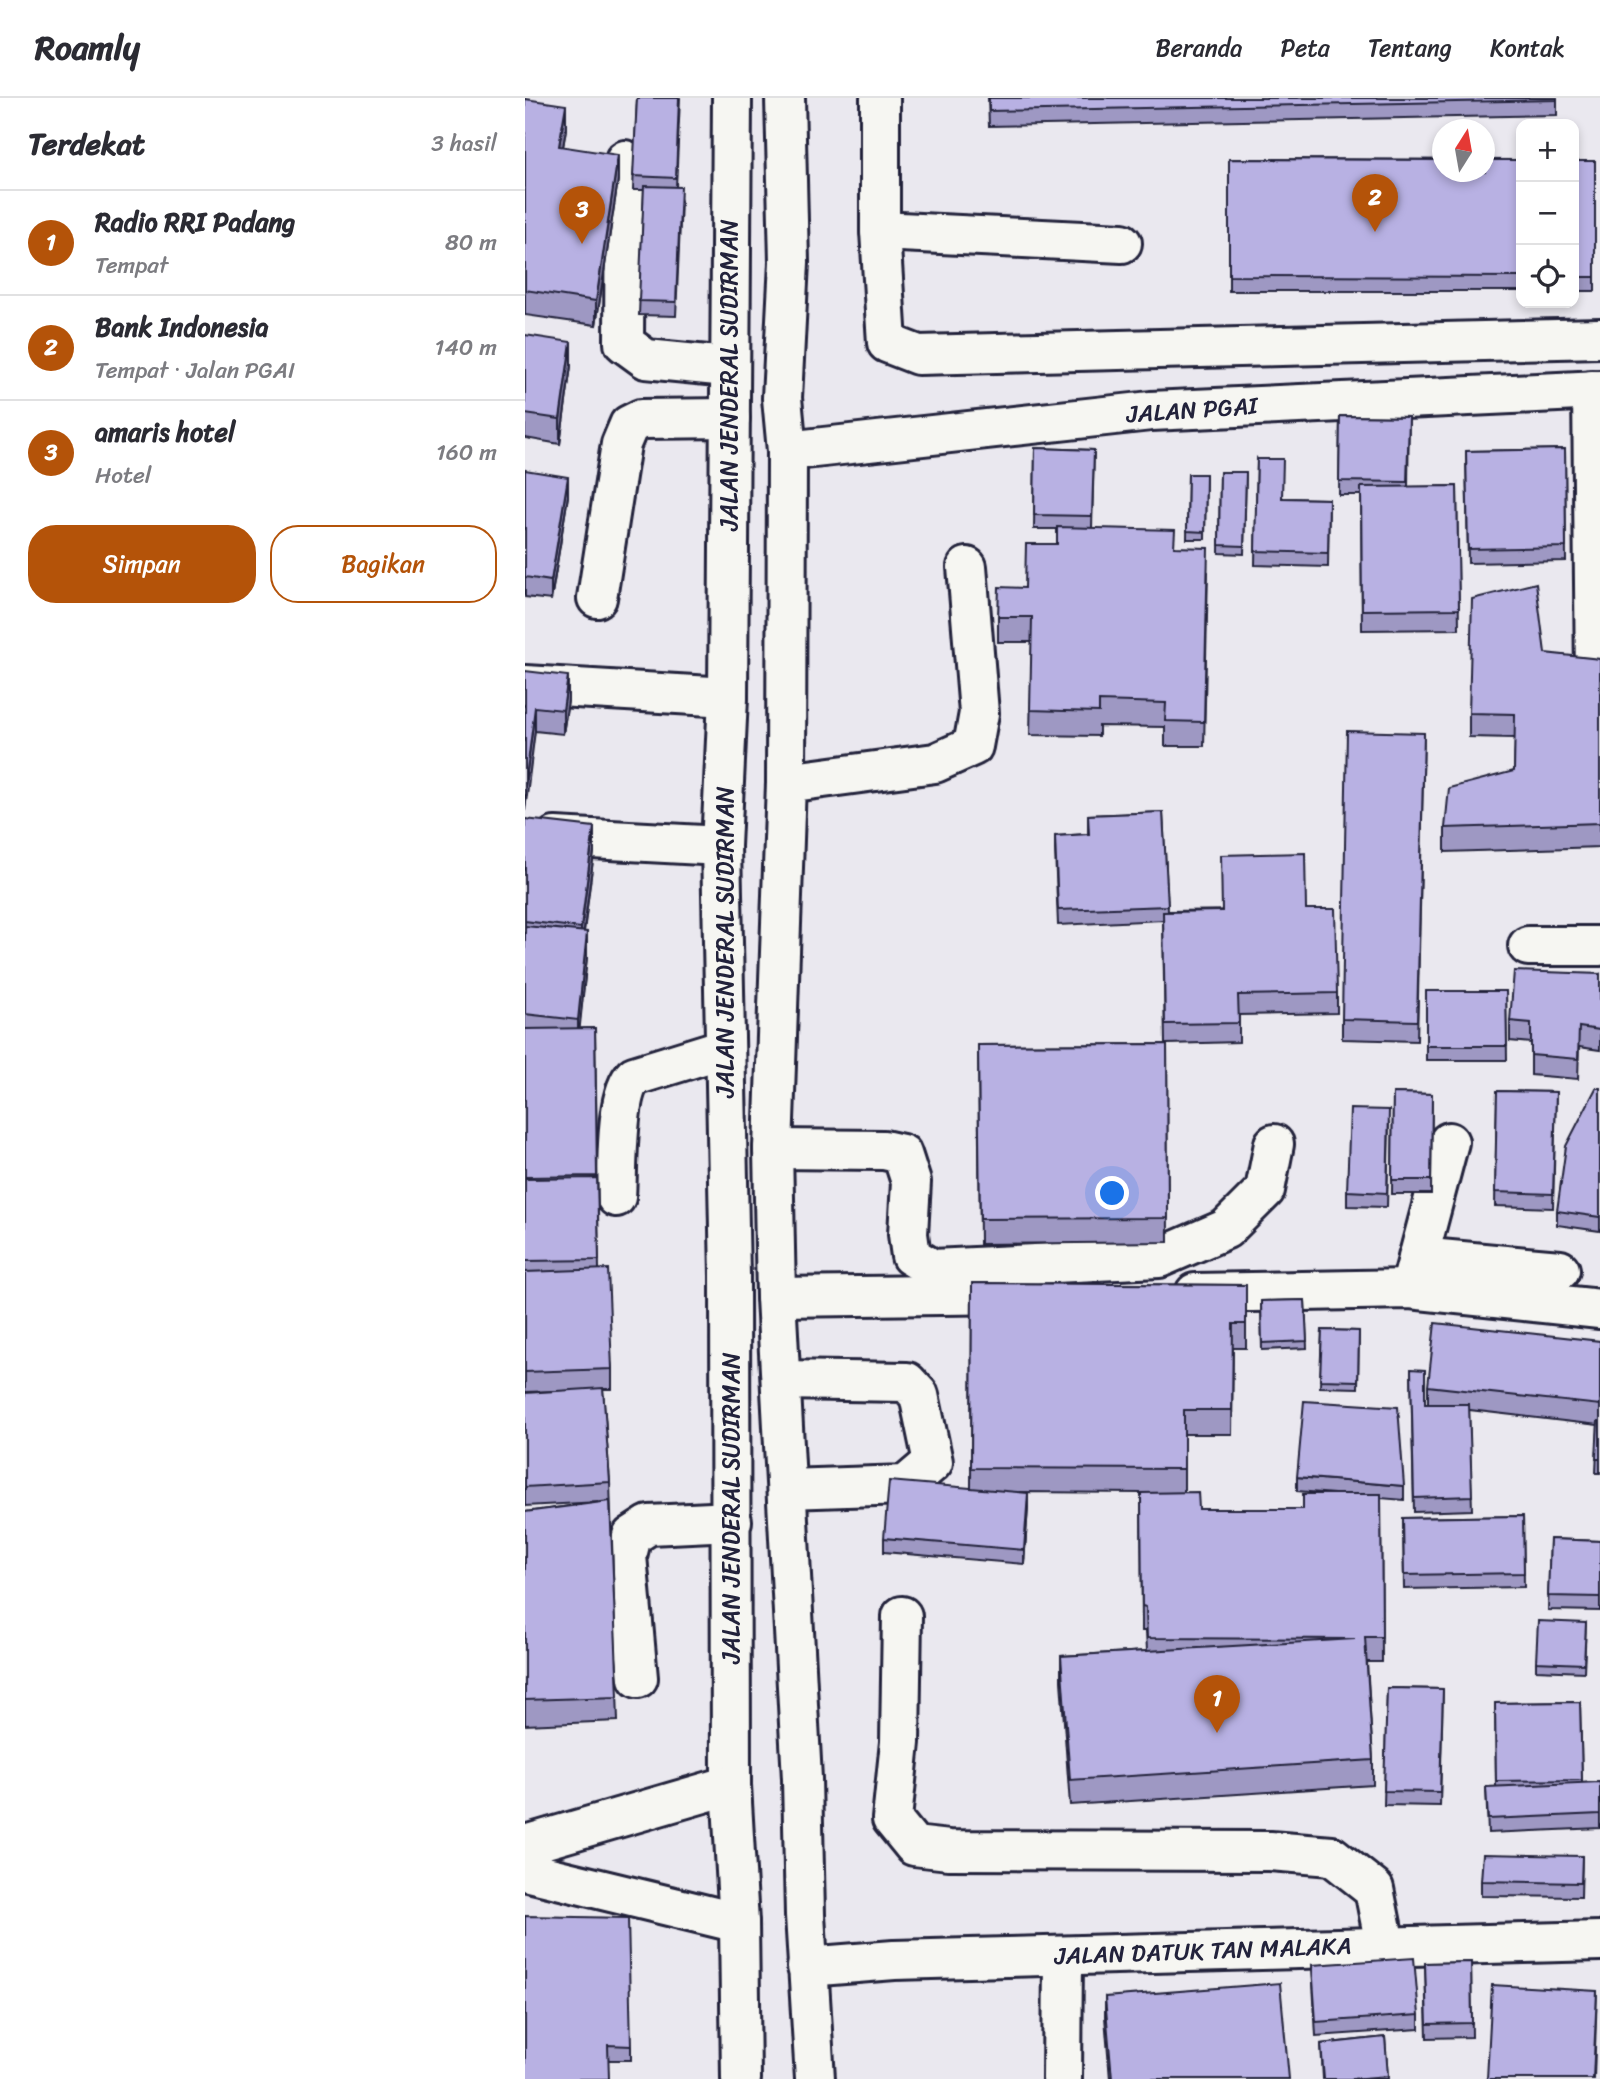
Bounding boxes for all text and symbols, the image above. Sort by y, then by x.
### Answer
text: Roamly [35,19,140,77]
text: Beranda [1155,27,1242,69]
text: Peta [1280,27,1330,69]
text: Tentang [1368,27,1452,69]
text: Kontak [1490,27,1565,69]
text: Terdekat [28,117,145,171]
north arrow [1432,119,1495,182]
map controls [1516,119,1579,308]
button: + [1516,119,1579,182]
text: 3 hasil [431,123,497,164]
pin: 2 [1352,174,1398,232]
button: − [1516,182,1579,245]
pin: 3 [559,186,605,244]
text: Radio RRI Padang [95,199,295,245]
street label: JALAN JENDERAL SUDIRMAN [708,219,750,532]
text: 1 [46,222,56,263]
text: 80 m [445,222,497,263]
text: Tempat [95,245,168,286]
button: locate [1516,245,1579,308]
text: Bank Indonesia [95,304,269,350]
text: 2 [44,327,58,368]
text: 140 m [435,327,497,368]
text: Tempat · Jalan PGAI [95,350,295,391]
street label: JALAN PGAI [1124,384,1261,436]
text: amaris hotel [95,409,235,455]
text: 3 [45,432,57,473]
text: 160 m [436,432,497,473]
text: Hotel [95,455,151,496]
button: Simpan [28,525,256,603]
button: Bagikan [270,525,497,603]
street label: JALAN JENDERAL SUDIRMAN [704,786,746,1099]
your location [1095,1176,1129,1210]
street label: JALAN JENDERAL SUDIRMAN [710,1352,752,1665]
pin: 1 [1194,1675,1240,1733]
street label: JALAN DATUK TAN MALAKA [1053,1925,1352,1977]

